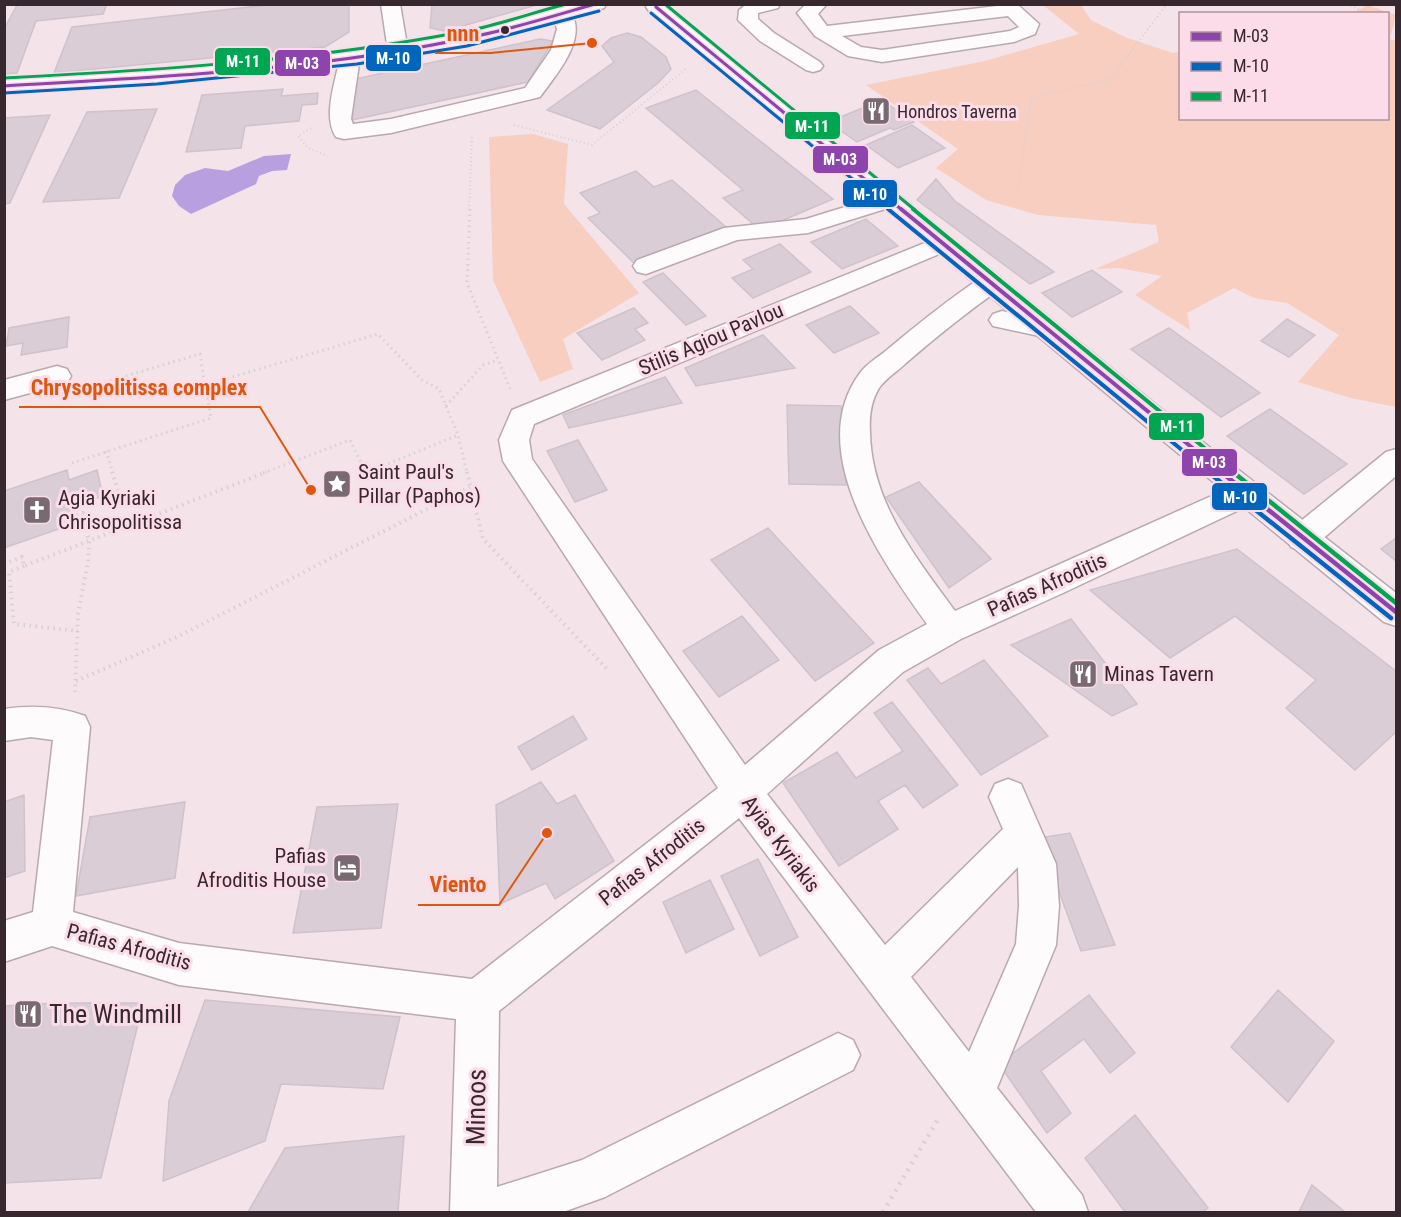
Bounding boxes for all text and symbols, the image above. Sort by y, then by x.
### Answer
legend [1179,12,1389,120]
callout: nnn [435,13,491,53]
text: nnn [447,21,479,46]
unlabelled marker [499,24,511,36]
text: M-03 [1233,25,1269,46]
line badge: M-10 [365,44,422,72]
line badge: M-11 [214,47,271,76]
line badge: M-03 [274,49,331,77]
text: M-10 [376,49,410,68]
text: M-11 [226,52,260,71]
text: M-03 [285,54,319,73]
text: M-10 [1233,55,1269,76]
text: M-11 [1233,85,1269,106]
restaurant icon: Hondros Taverna [860,95,892,127]
place label: Hondros Taverna [897,101,1017,122]
line badge: M-11 [784,111,841,140]
text: M-11 [795,117,829,136]
line badge: M-03 [812,145,869,174]
text: M-03 [823,150,857,169]
line badge: M-10 [842,179,898,208]
text: M-10 [853,185,887,204]
street label: Stilis Agiou Pavlou [635,298,787,380]
callout: Chrysopolitissa complex [19,367,260,407]
text: Chrysopolitissa complex [31,375,247,400]
line badge: M-11 [1148,412,1205,441]
text: M-11 [1160,417,1194,436]
line badge: M-03 [1181,448,1238,477]
text: M-03 [1192,453,1226,472]
place label: Saint Paul's Pillar (Paphos) [358,460,481,508]
place icon: Saint Paul's Pillar (Paphos) [321,468,353,500]
line badge: M-10 [1211,482,1268,511]
place label: Agia Kyriaki Chrisopolitissa [58,486,182,534]
text: M-10 [1223,488,1257,507]
church icon: Agia Kyriaki Chrisopolitissa [21,494,53,526]
street label: Pafias Afroditis [984,548,1110,622]
restaurant icon: Minas Tavern [1067,658,1099,690]
place label: Minas Tavern [1104,662,1214,686]
street label: Ayias Kyriakis [737,791,825,897]
street label: Pafias Afroditis [594,813,710,911]
place label: Pafias Afroditis House [197,844,326,892]
hotel icon: Pafias Afroditis House [331,852,363,884]
callout: Viento [418,865,499,905]
text: Viento [430,872,487,897]
street label: Pafias Afroditis [64,919,194,975]
restaurant icon: The Windmill [12,998,44,1030]
place label: The Windmill [49,999,182,1029]
street label: Minoos [460,1069,492,1145]

